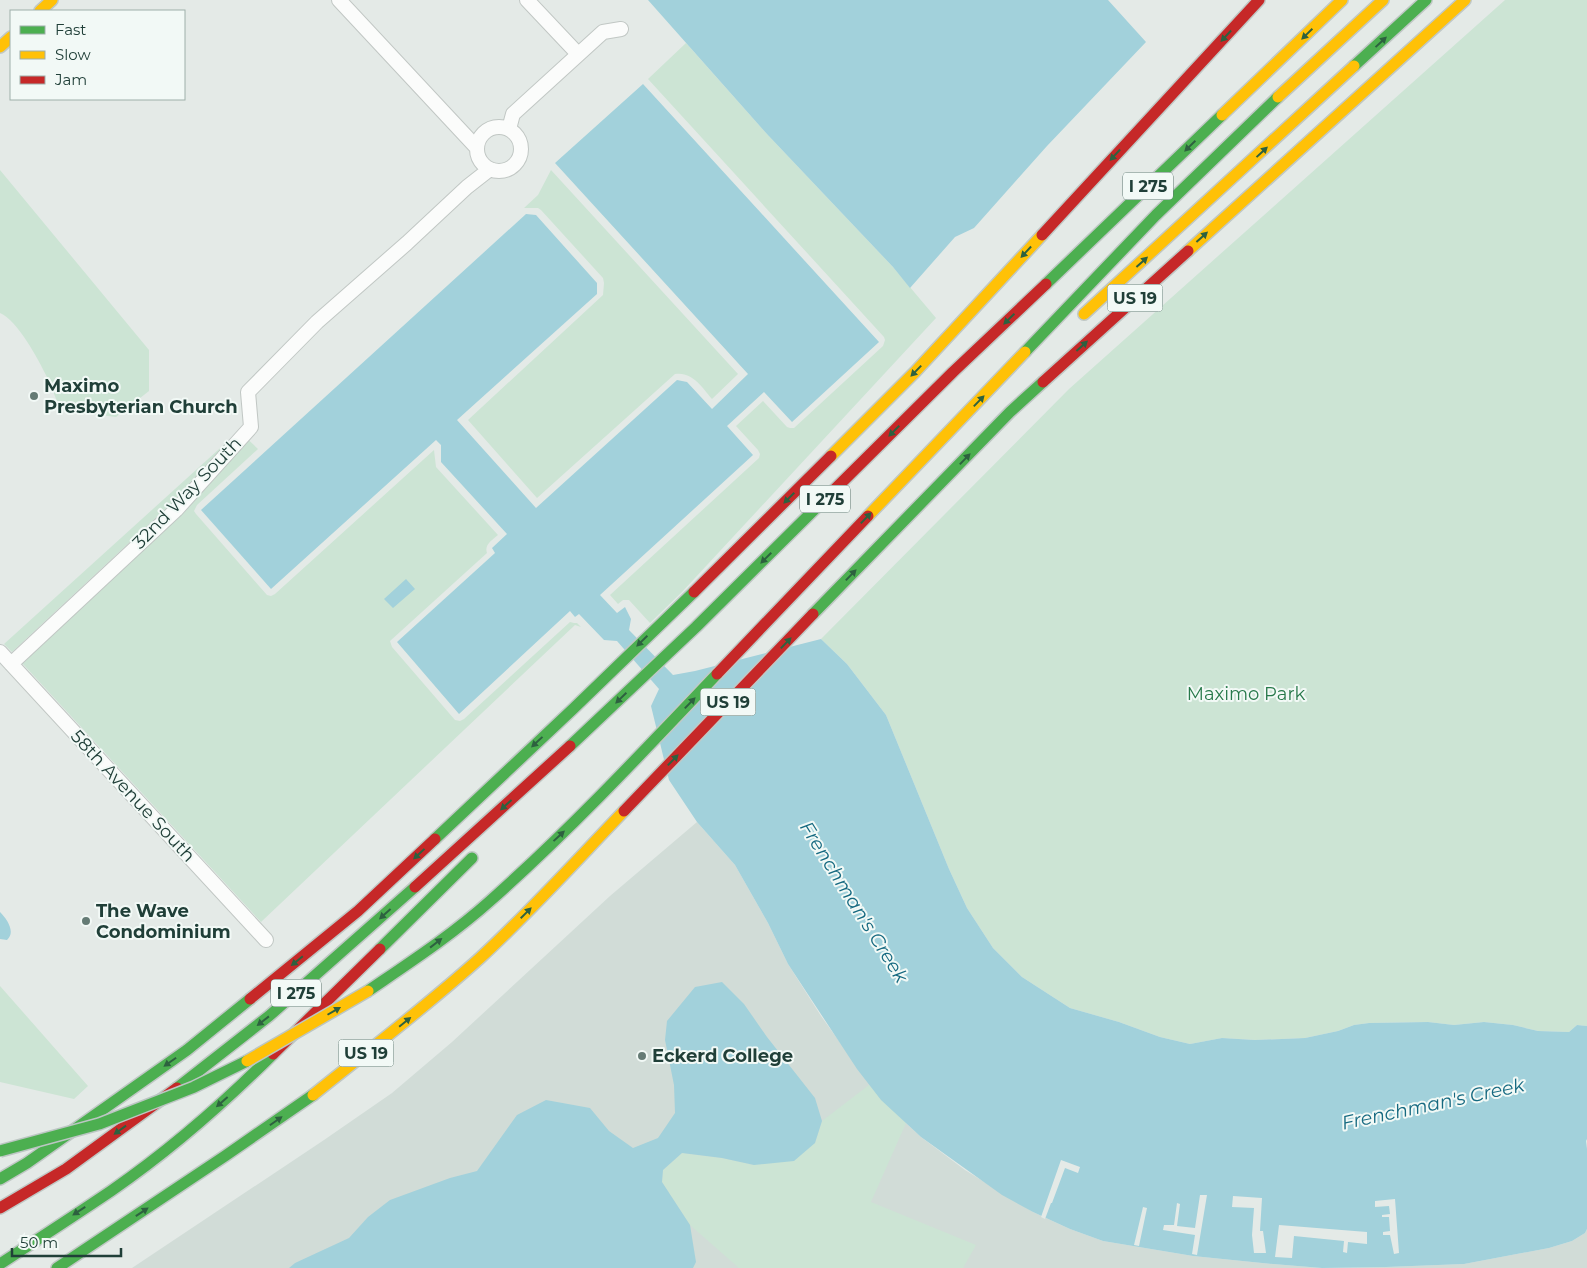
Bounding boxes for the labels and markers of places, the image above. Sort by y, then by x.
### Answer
place label: Maximo Presbyterian Church [44,375,238,418]
marker: Maximo Presbyterian Church [28,390,40,402]
place label: The Wave Condominium [96,900,231,943]
marker: The Wave Condominium [80,915,92,927]
place label: Eckerd College [652,1045,793,1067]
marker: Eckerd College [636,1050,648,1062]

